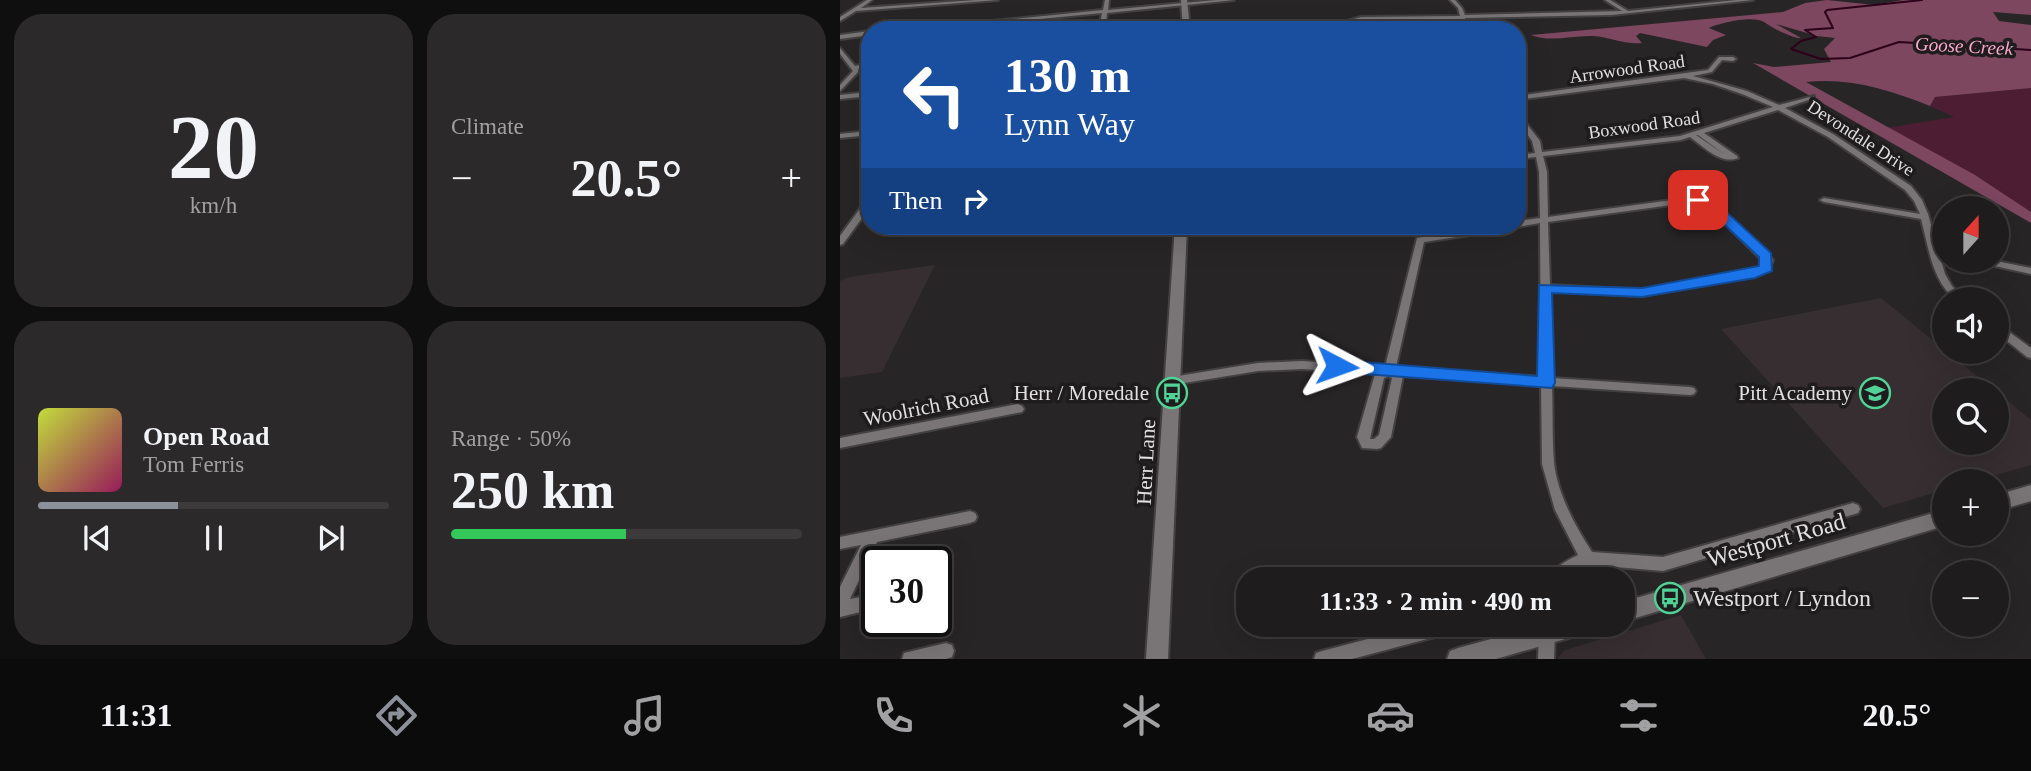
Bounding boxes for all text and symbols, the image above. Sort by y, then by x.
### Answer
water label: Goose Creek [1915,33,2014,59]
text: 130 m [1004,48,1131,103]
icon: left [889,49,980,140]
street label: Arrowood Road [1568,51,1686,87]
street label: Devondale Drive [1804,96,1918,180]
text: 20 [168,97,259,198]
text: Lynn Way [1004,106,1135,142]
street label: Boxwood Road [1587,107,1701,143]
text: Climate [451,114,524,139]
text: 20.5° [571,150,682,207]
text: − [451,157,472,199]
text: + [781,157,802,199]
pin [1668,170,1728,230]
icon: arrive [1679,181,1717,219]
icon: right [956,182,994,220]
text: Then [889,186,942,215]
text: km/h [190,193,237,218]
north arrow [1932,196,2009,273]
map controls [1932,196,2009,637]
button: sound [1932,287,2009,364]
position arrow [1300,329,1374,403]
bus stop icon: Herr / Moredale [1155,376,1189,410]
school or university icon: Pitt Academy [1858,376,1892,410]
button: search [1932,378,2009,455]
place label: Herr / Moredale [1014,381,1149,405]
place label: Pitt Academy [1738,381,1852,405]
street label: Woolrich Road [861,383,991,431]
street label: Herr Lane [1132,419,1160,505]
text: Open Road [143,422,269,451]
text: Range · 50% [451,426,571,451]
text: Tom Ferris [143,452,244,477]
text: 250 km [451,462,614,519]
button: + [1932,469,2009,546]
street label: Westport Road [1704,508,1848,572]
icon: previous [78,519,116,557]
icon: pause [195,519,233,557]
icon: next [312,519,350,557]
speed limit sign: 30 [861,546,952,637]
button: − [1932,560,2009,637]
bus stop icon: Westport / Lyndon [1653,581,1687,615]
place label: Westport / Lyndon [1693,585,1871,611]
text: 11:33 · 2 min · 490 m [1319,587,1552,616]
icon: directions [372,691,421,740]
icon: music [620,691,669,740]
icon: phone [869,691,918,740]
icon: climate [1117,691,1166,740]
icon: car [1366,691,1415,740]
icon: filters [1614,691,1663,740]
text: 11:31 [100,697,173,733]
text: 20.5° [1862,697,1931,733]

